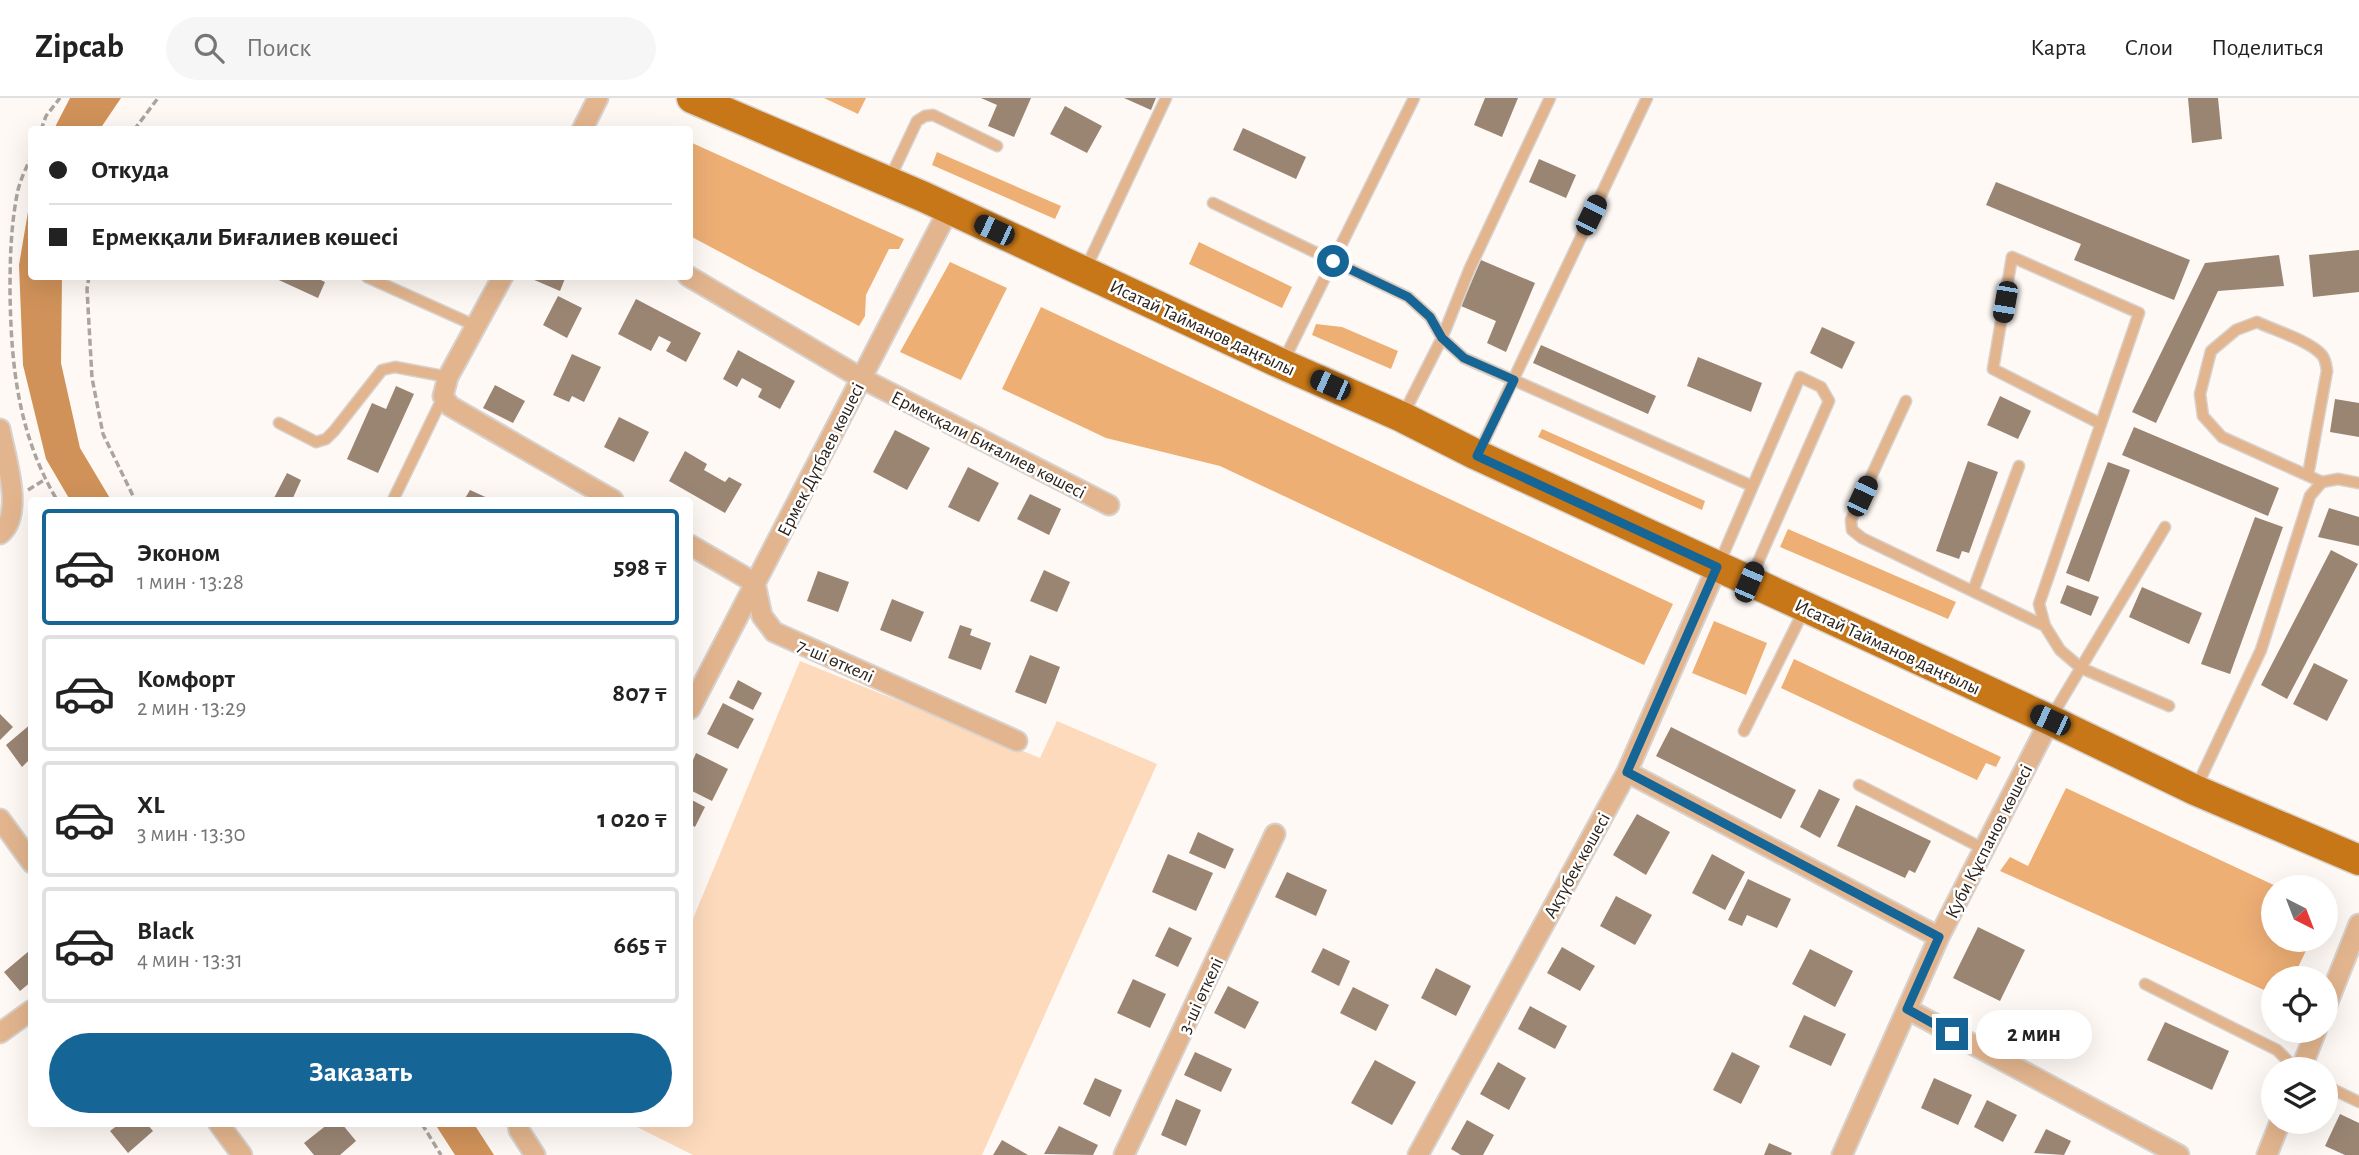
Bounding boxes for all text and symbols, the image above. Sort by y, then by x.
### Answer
search box [166,17,656,80]
icon: search [190,29,228,67]
text: Zipcab [35,31,124,64]
text: Поиск [246,35,311,61]
text: Карта [2030,36,2086,60]
text: Слои [2124,36,2173,60]
text: Поделиться [2211,36,2324,60]
text: Откуда [91,157,169,183]
car [1573,192,1610,238]
car [971,212,1018,248]
text: Ермекқали Биғалиев көшесі [91,224,398,250]
route start [1317,245,1349,277]
street label: Исатай Тайманов даңғылы [1107,277,1298,380]
car [1992,279,2019,325]
car [1307,367,1354,403]
street label: Ермек Дүтбаев көшесi [774,380,868,539]
street label: Ермекқали Биғалиев көшесі [888,388,1089,503]
car [1844,473,1881,519]
icon: car [53,536,116,599]
text: Эконом [137,540,220,566]
text: 598 ₸ [613,554,668,580]
car [1732,559,1767,605]
text: 1 мин · 13:28 [137,571,244,594]
street label: Исатай Тайманов даңғылы [1792,596,1983,699]
street label: 7-шi өткелi [794,636,877,687]
icon: car [53,662,116,725]
text: Комфорт [137,666,235,692]
text: 807 ₸ [612,680,668,706]
text: 2 мин · 13:29 [137,697,246,720]
car [2027,702,2074,738]
street label: Куби Құспанов көшесi [1942,762,2036,922]
icon: car [53,788,116,851]
text: XL [137,792,164,818]
text: 1 020 ₸ [597,806,668,832]
street label: Ақтүбек көшесi [1541,810,1614,922]
text: 3 мин · 13:30 [137,823,246,846]
north arrow [2261,875,2338,952]
map controls [2261,875,2338,1134]
icon: car [53,914,116,977]
text: Black [137,918,194,944]
text: 665 ₸ [614,932,668,958]
text: 4 мин · 13:31 [137,949,243,972]
street label: 3-шi өткелi [1176,955,1227,1037]
button: locate [2261,966,2338,1043]
callout: 2 мин [1976,1010,2092,1058]
route end [1936,1018,1968,1050]
text: 2 мин [2007,1023,2061,1046]
button: Заказать [49,1033,672,1113]
button: layers [2261,1057,2338,1134]

